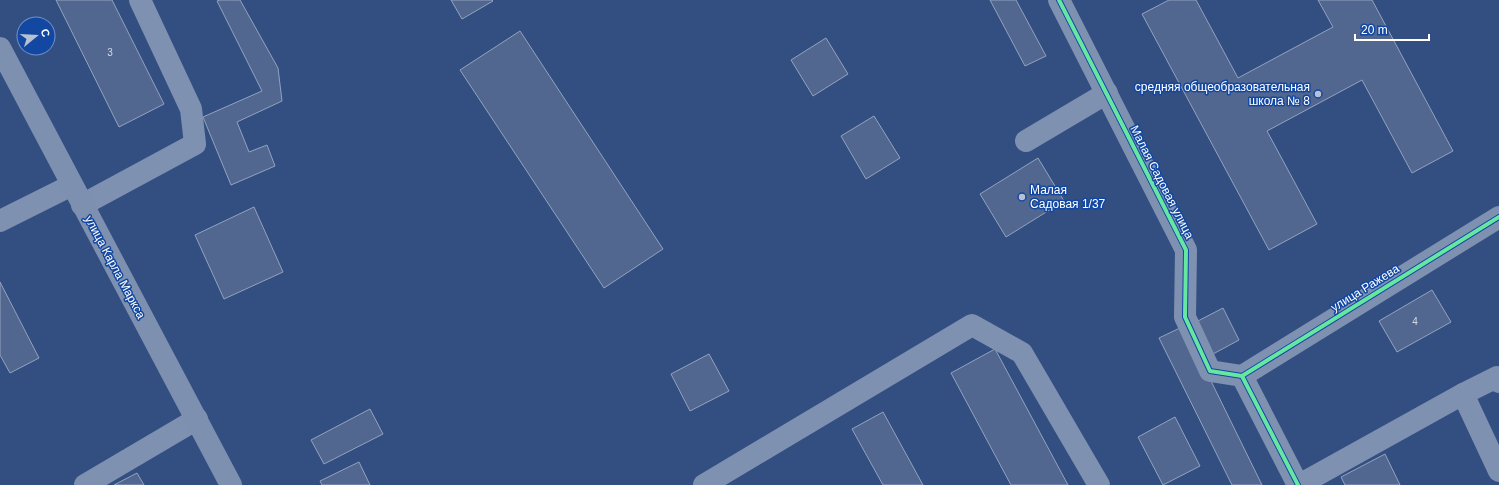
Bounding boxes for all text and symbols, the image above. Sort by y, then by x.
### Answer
north arrow [16,16,56,56]
scale bar [1355,16,1429,42]
text: 20 m [1361,23,1388,37]
text: С [39,27,52,39]
house number: 3 [107,47,113,58]
place label: средняя общеобразовательная школа № 8 [1135,80,1310,108]
marker: средняя общеобразовательная школа № 8 [1313,89,1323,99]
street label: Малая Садовая улица [1127,123,1197,241]
place label: Малая Садовая 1/37 [1030,183,1106,211]
marker: Малая Садовая 1/37 [1017,192,1027,202]
street label: улица Карла Маркса [82,213,148,321]
street label: улица Ражева [1328,261,1402,315]
house number: 4 [1412,316,1418,327]

